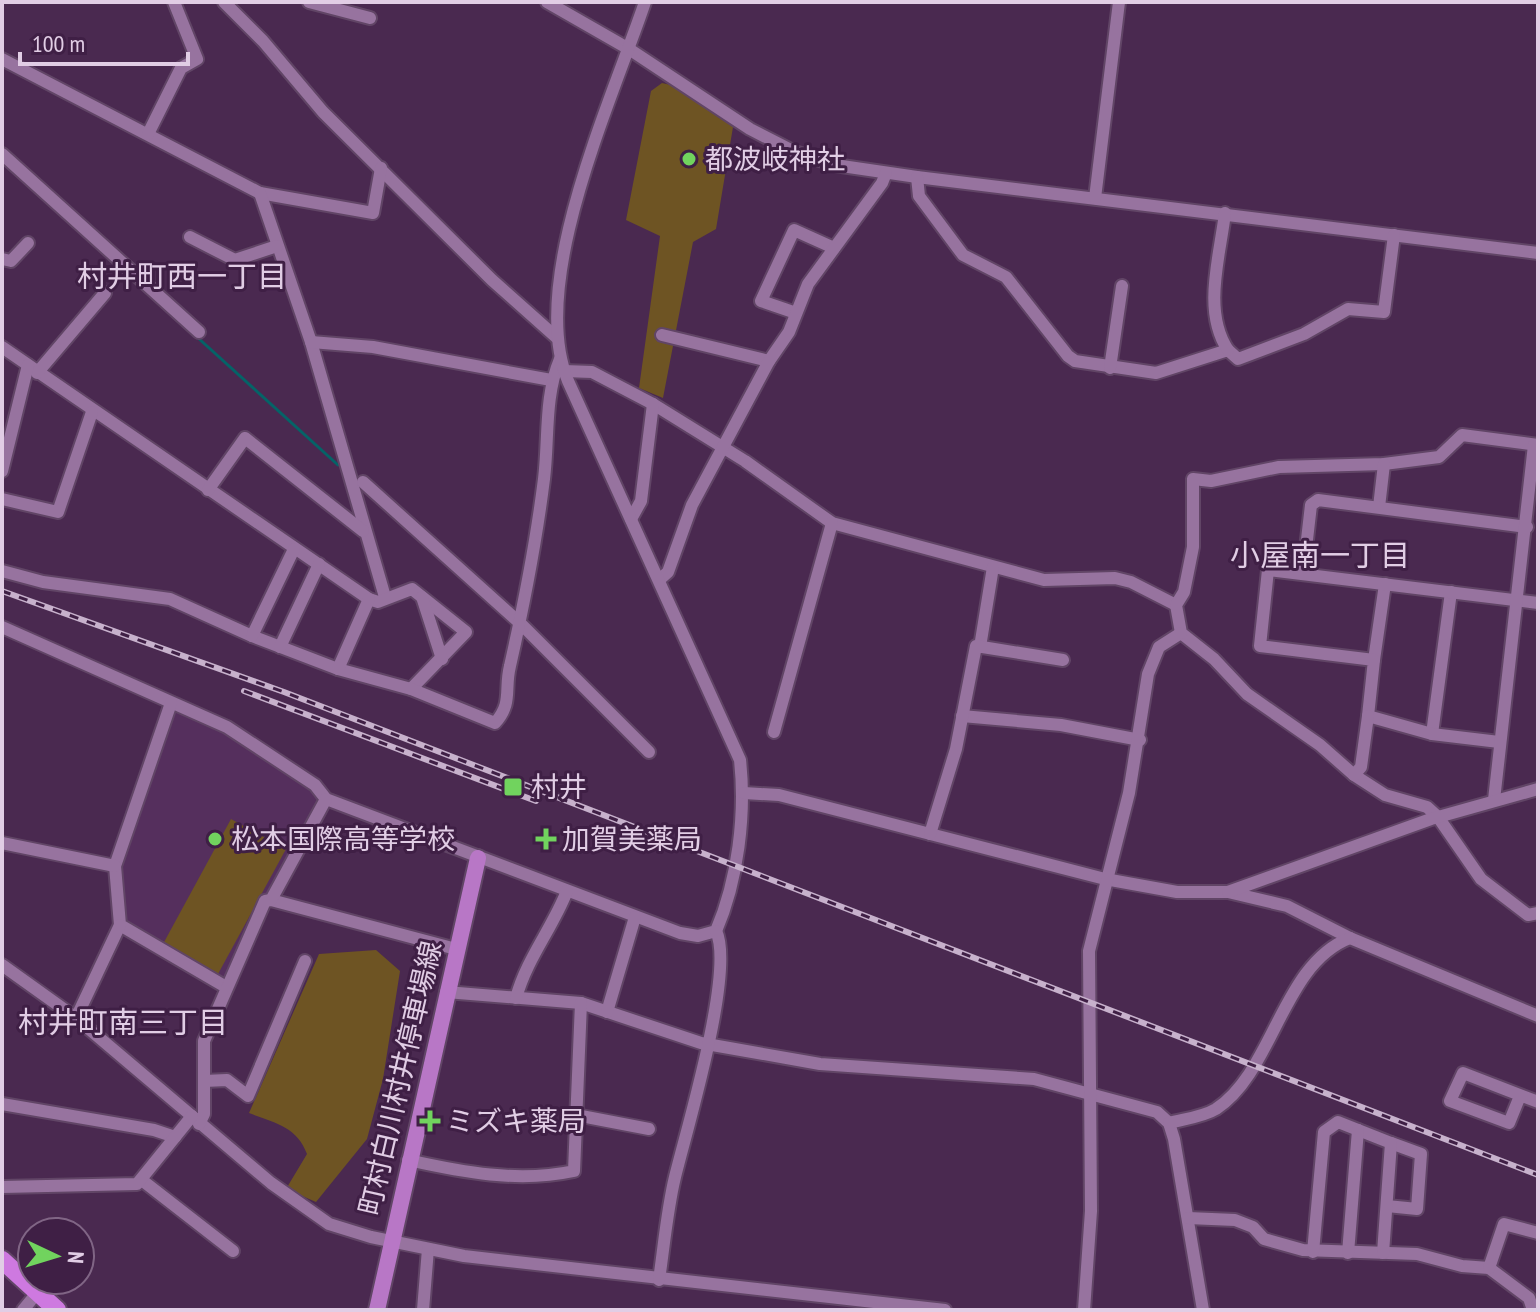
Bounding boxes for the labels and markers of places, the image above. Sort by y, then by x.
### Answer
place label: 都波岐神社 [705,140,845,177]
marker: 都波岐神社 [680,150,698,168]
place label: 村井 [531,768,587,805]
marker: 村井 [502,776,524,798]
place label: 松本国際高等学校 [231,820,455,857]
place label: 加賀美薬局 [562,820,702,857]
marker: 松本国際高等学校 [206,830,224,848]
marker: 加賀美薬局 [537,830,555,848]
place label: ミズキ薬局 [446,1102,586,1139]
marker: ミズキ薬局 [421,1112,439,1130]

